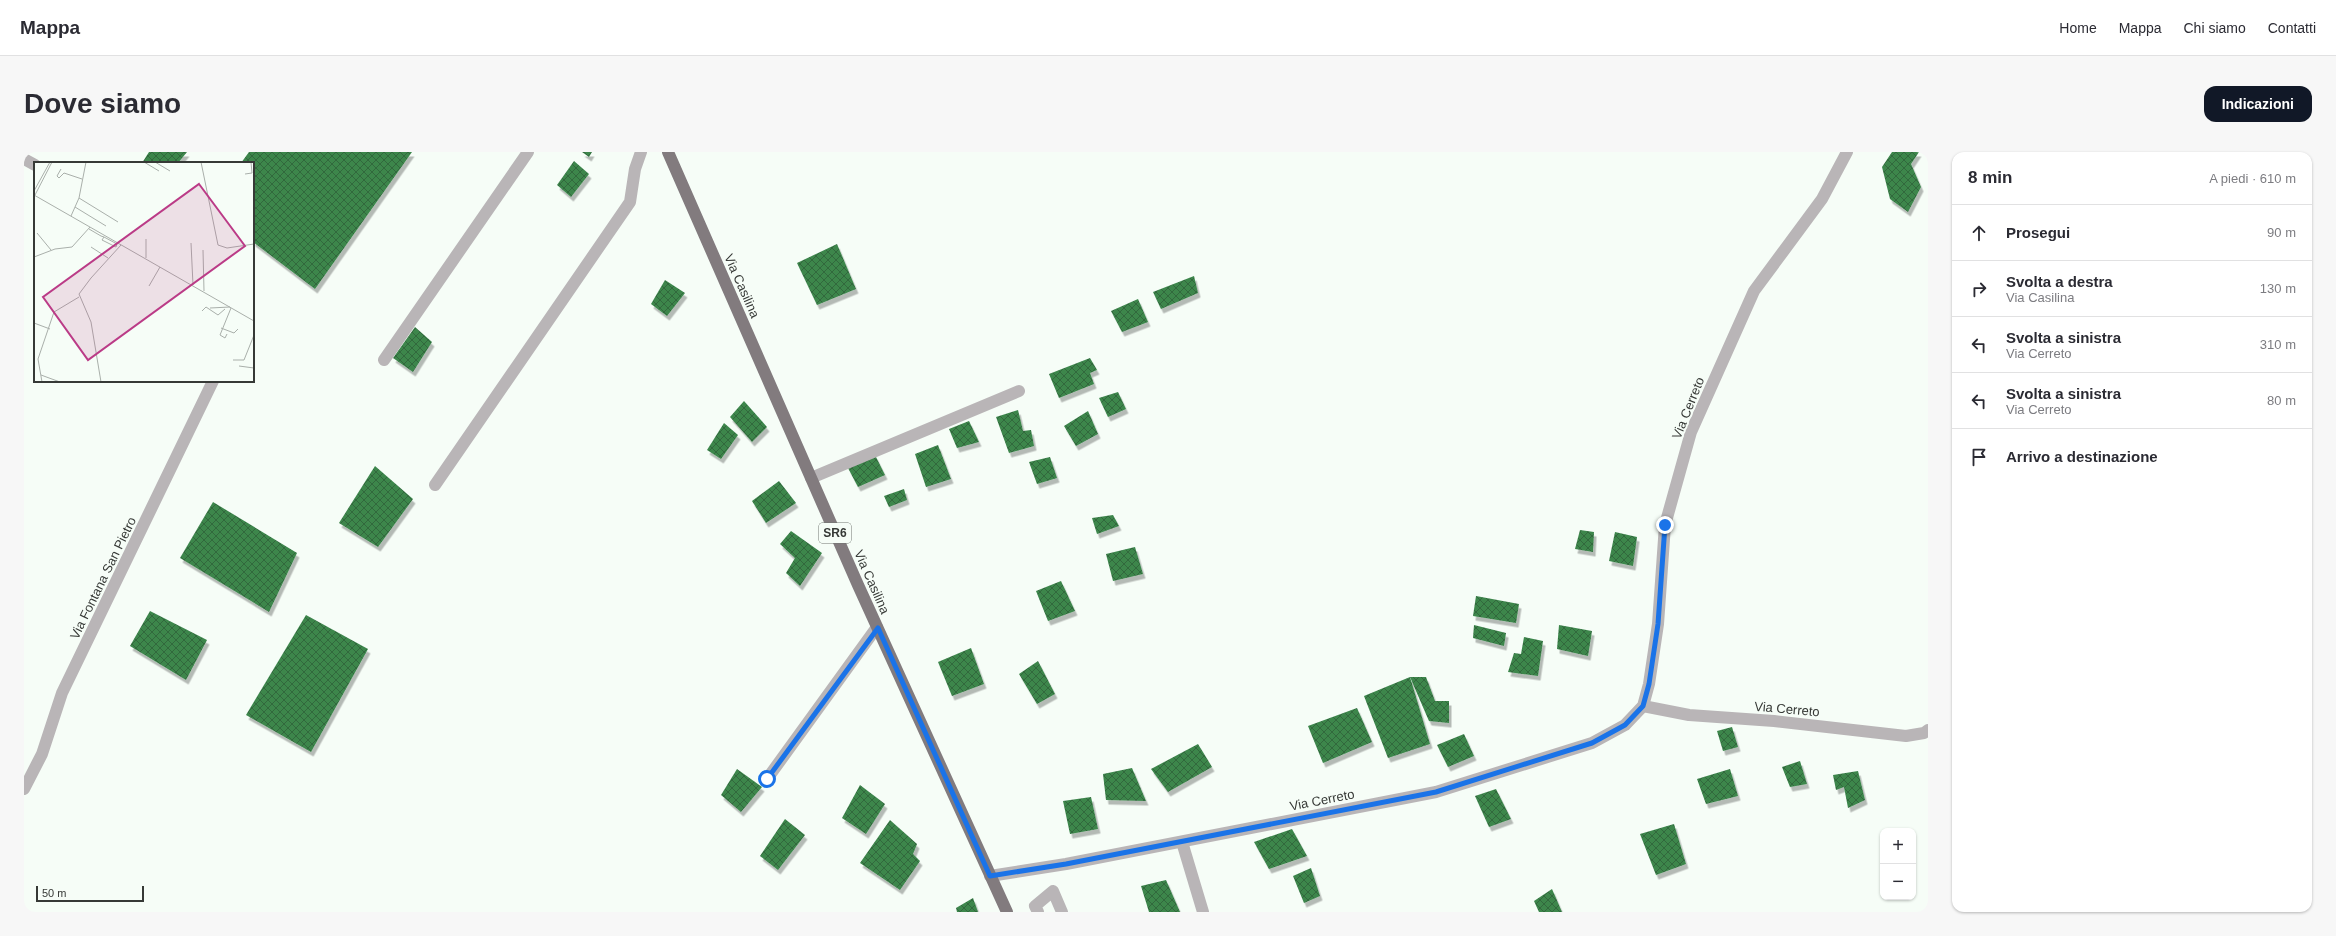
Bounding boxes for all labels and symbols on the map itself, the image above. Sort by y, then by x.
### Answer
inset map [34,162,254,382]
street label: Via Casilina [721,252,763,321]
street label: Via Cerreto [1669,375,1707,441]
street label: Via Fontana San Pietro [67,514,139,642]
route end [1656,516,1674,534]
road number: SR6 [819,523,851,543]
street label: Via Casilina [851,548,893,617]
street label: Via Cerreto [1754,699,1820,719]
route start [758,770,776,788]
street label: Via Cerreto [1288,786,1356,814]
scale bar [36,884,144,903]

